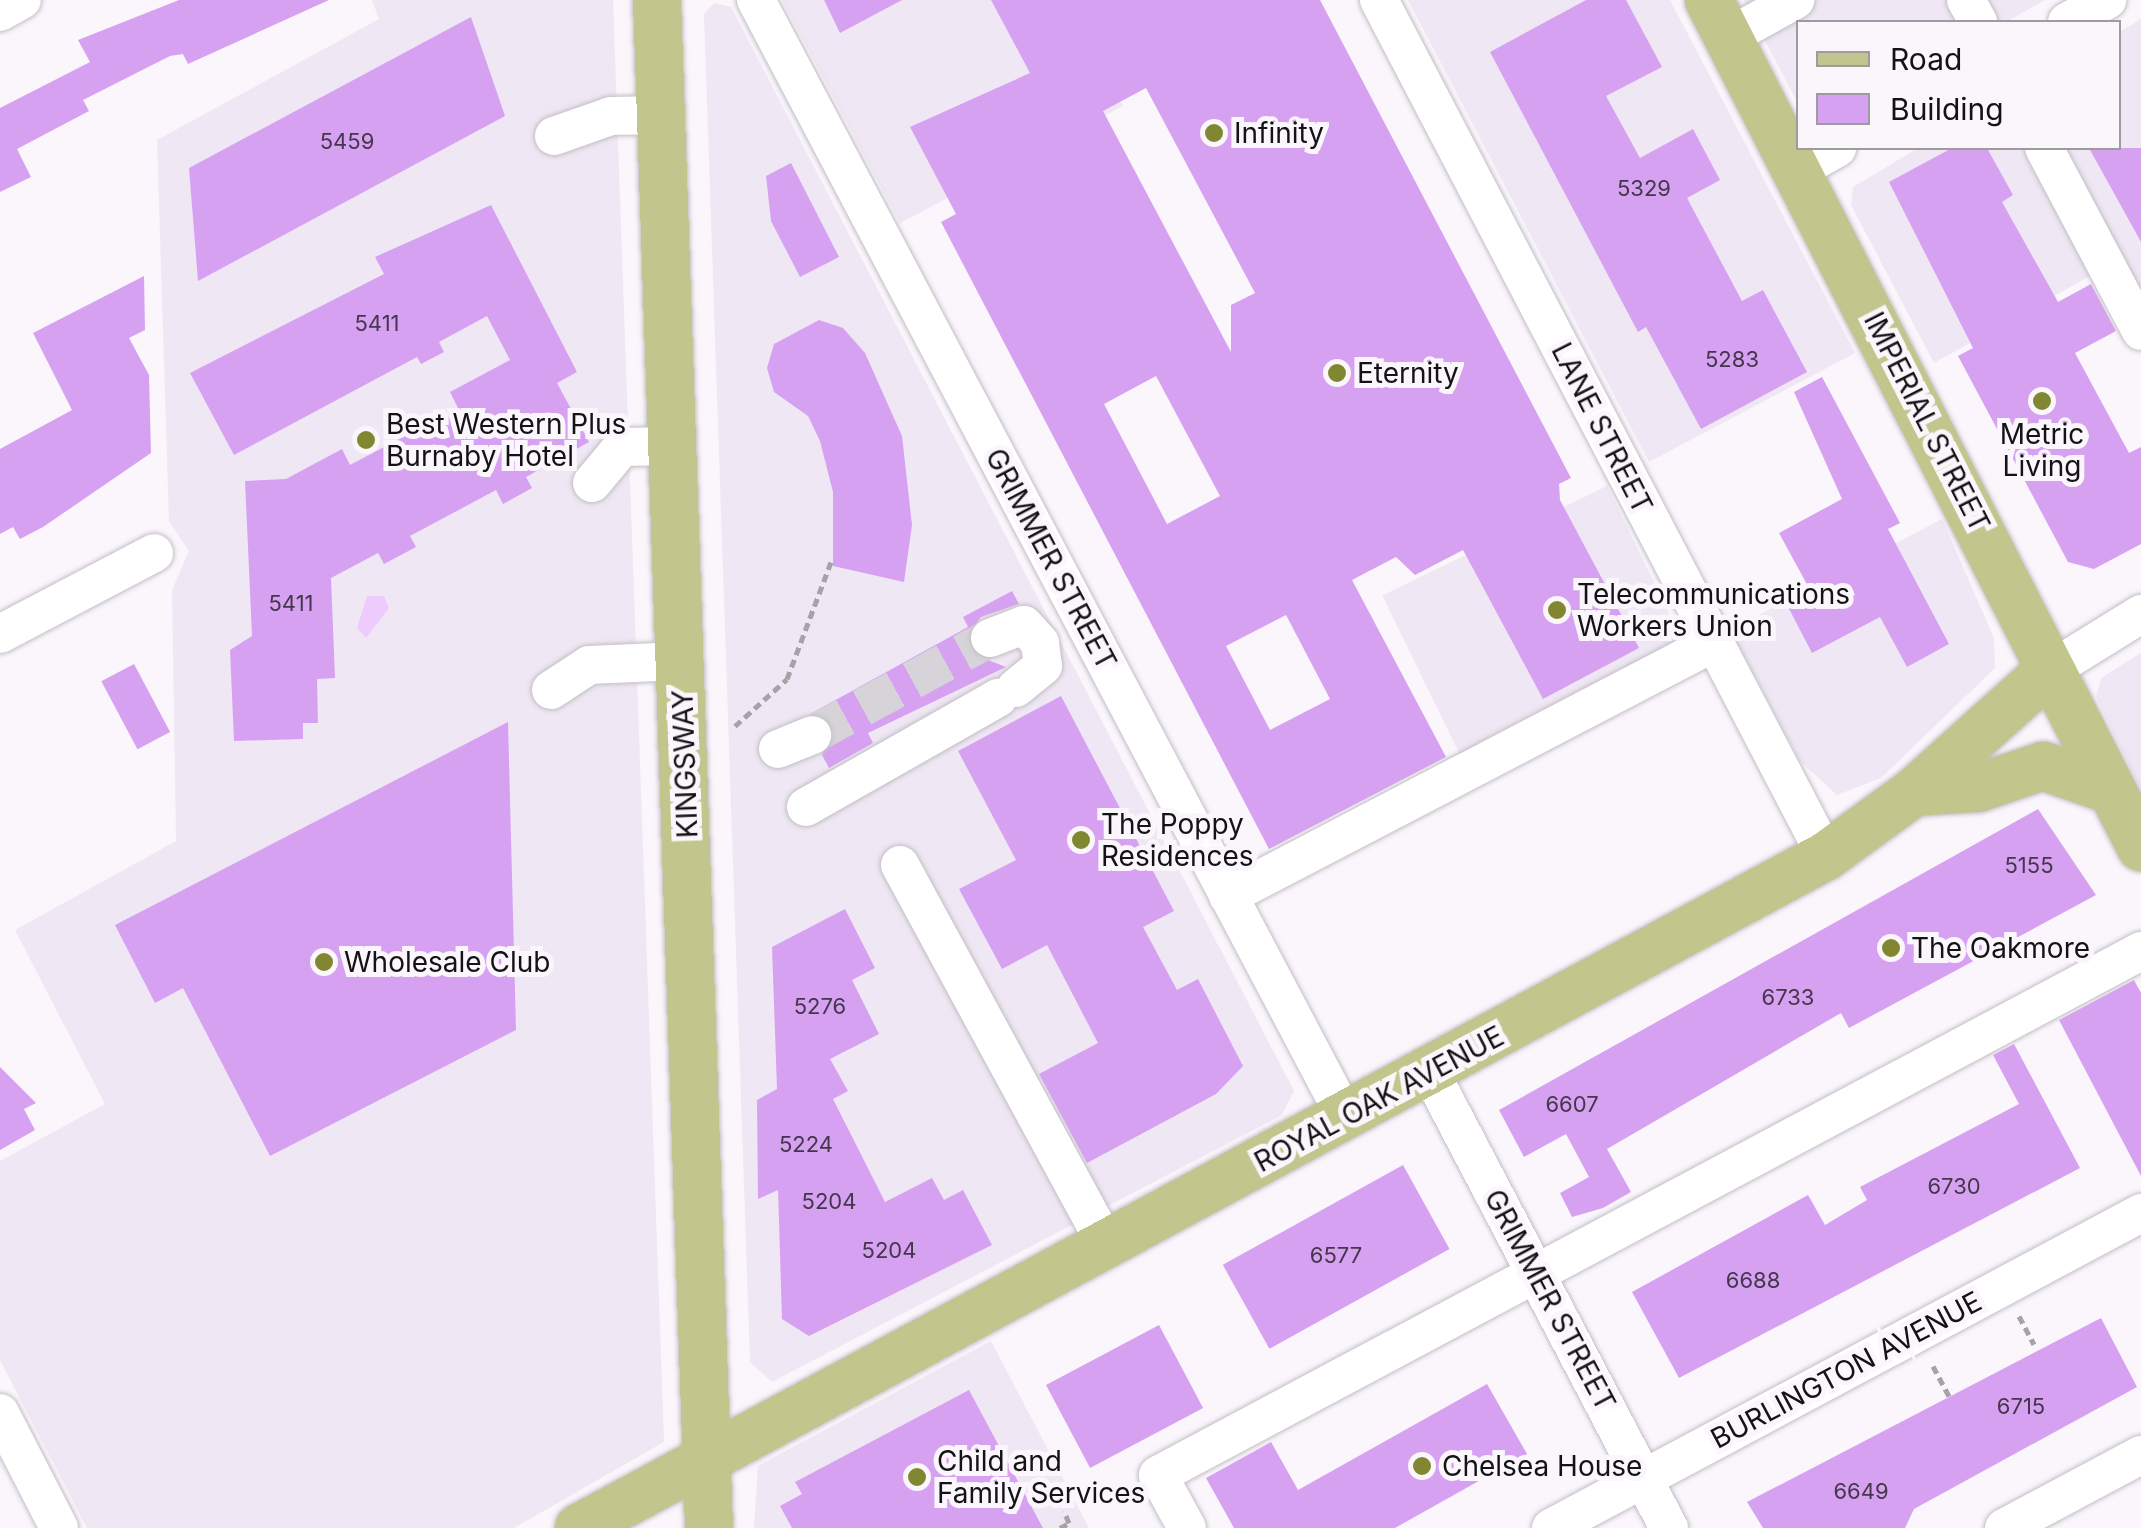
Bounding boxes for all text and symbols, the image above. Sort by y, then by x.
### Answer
legend [1796,20,2121,150]
text: Road [1890,41,1962,77]
text: Building [1890,91,2004,127]
place label: Infinity [1234,116,1324,150]
marker: Infinity [1203,122,1225,144]
house number: 5459 [320,129,374,155]
house number: 5329 [1617,176,1671,202]
street label: IMPERIAL STREET [1857,307,1997,537]
house number: 5411 [354,311,400,337]
street label: LANE STREET [1545,337,1659,519]
house number: 5283 [1705,347,1759,373]
place label: Eternity [1357,356,1459,390]
marker: Eternity [1326,362,1348,384]
marker: Metric Living [2031,390,2053,412]
place label: Best Western Plus Burnaby Hotel [386,407,626,473]
place label: Metric Living [2000,417,2084,483]
marker: Best Western Plus Burnaby Hotel [355,429,377,451]
street label: GRIMMER STREET [979,443,1123,675]
place label: Telecommunications Workers Union [1577,577,1850,643]
house number: 5411 [268,591,314,617]
marker: Telecommunications Workers Union [1546,599,1568,621]
street label: KINGSWAY [666,689,704,839]
place label: The Poppy Residences [1101,807,1254,873]
marker: The Poppy Residences [1070,829,1092,851]
house number: 5155 [2004,853,2054,879]
place label: The Oakmore [1911,931,2090,965]
marker: The Oakmore [1880,937,1902,959]
place label: Wholesale Club [344,945,550,979]
marker: Wholesale Club [313,951,335,973]
house number: 6733 [1762,985,1814,1011]
house number: 5276 [794,994,846,1020]
street label: ROYAL OAK AVENUE [1249,1019,1509,1179]
house number: 6607 [1545,1092,1599,1118]
house number: 5224 [779,1132,833,1158]
house number: 6730 [1927,1174,1981,1200]
street label: GRIMMER STREET [1478,1184,1622,1416]
house number: 5204 [802,1189,856,1215]
house number: 5204 [862,1238,916,1264]
house number: 6577 [1310,1243,1362,1269]
house number: 6688 [1726,1268,1780,1294]
street label: BURLINGTON AVENUE [1705,1284,1987,1456]
house number: 6715 [1997,1394,2045,1420]
place label: Child and Family Services [937,1444,1145,1510]
place label: Chelsea House [1442,1449,1642,1483]
marker: Chelsea House [1411,1455,1433,1477]
marker: Child and Family Services [906,1466,928,1488]
house number: 6649 [1833,1479,1889,1505]

